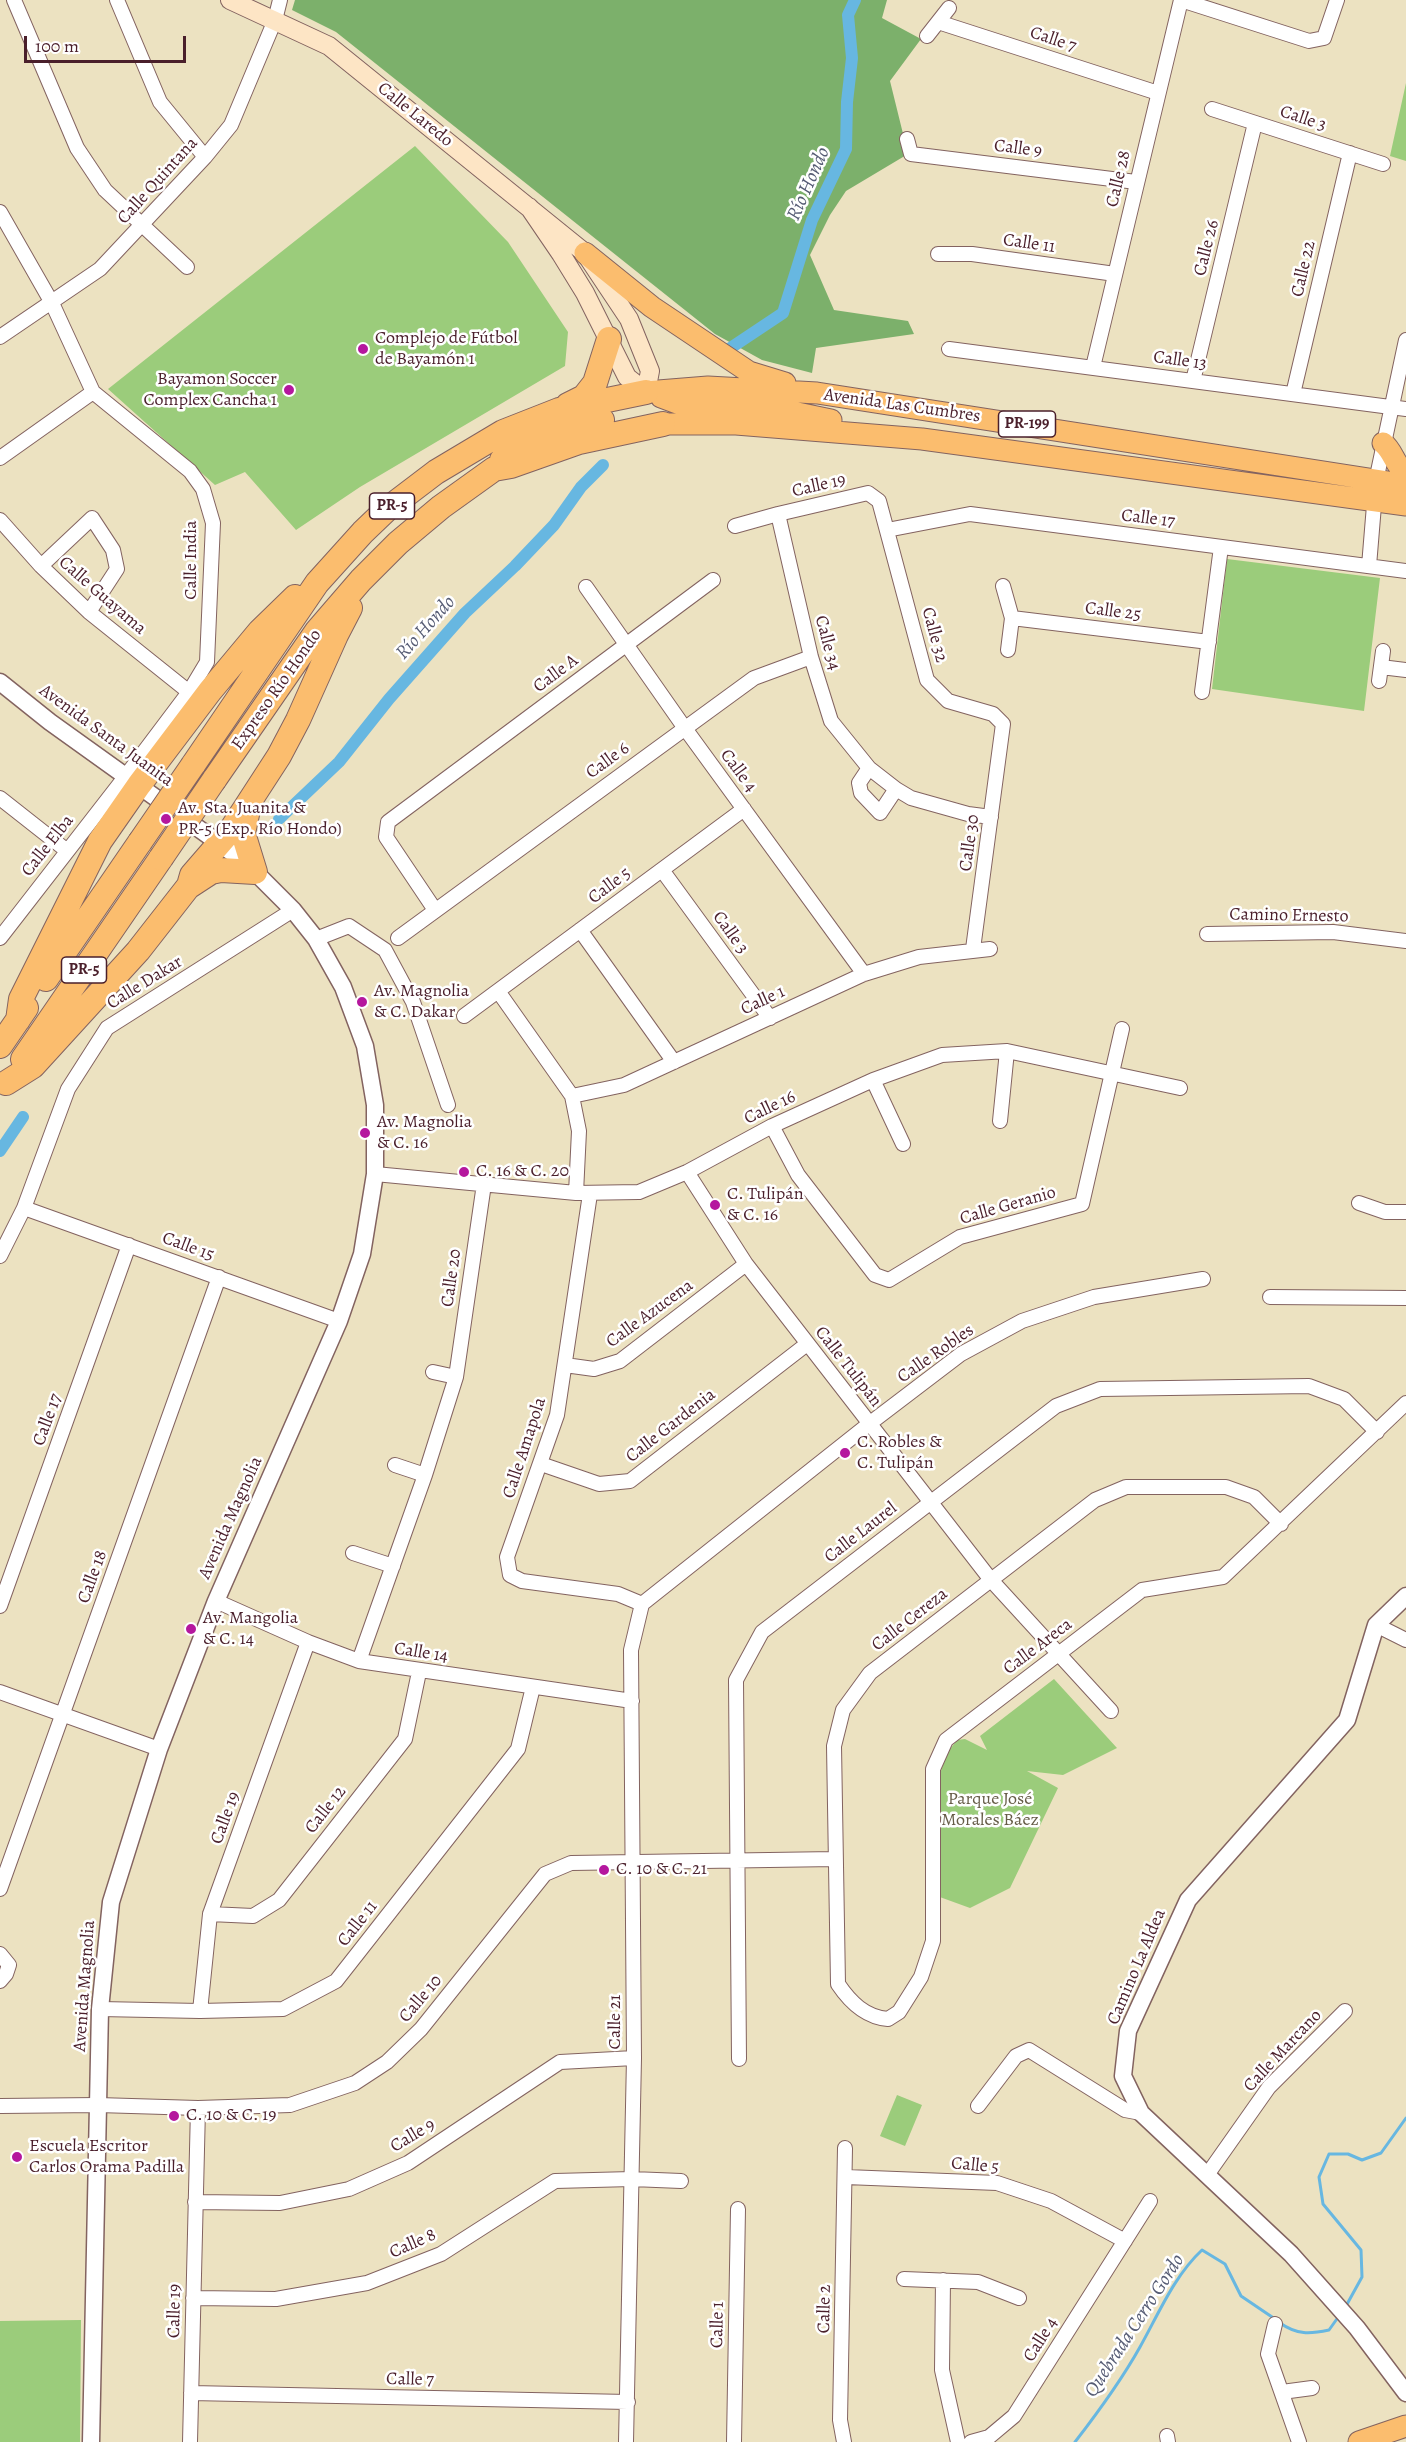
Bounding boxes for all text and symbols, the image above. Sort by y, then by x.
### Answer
street label: Calle 7 [1027,22,1079,58]
scale bar [27,24,189,62]
text: 100 m [35,34,79,58]
street label: Calle Laredo [373,78,457,152]
street label: Calle 3 [1277,101,1329,137]
street label: Calle Quintana [113,133,203,229]
street label: Calle 9 [993,135,1043,163]
water label: Río Hondo [782,144,836,224]
street label: Calle 28 [1102,149,1136,209]
street label: Calle 26 [1190,218,1224,278]
street label: Calle 11 [1002,230,1056,258]
street label: Calle 22 [1287,239,1321,299]
place label: Complejo de Fútbol de Bayamón 1 [375,328,518,370]
marker: Complejo de Fútbol de Bayamón 1 [356,342,370,356]
street label: Calle 13 [1152,347,1208,375]
place label: Bayamon Soccer Complex Cancha 1 [144,369,277,412]
marker: Bayamon Soccer Complex Cancha 1 [282,383,296,397]
street label: Avenida Las Cumbres [822,384,982,428]
road number: PR-199 [998,411,1056,437]
street label: Calle 19 [790,469,848,503]
road number: PR-5 [370,493,414,519]
street label: Calle 17 [1120,505,1176,533]
street label: Calle India [181,520,203,600]
street label: Calle Guayama [54,552,150,640]
water label: Río Hondo [391,591,461,665]
street label: Calle 25 [1084,598,1142,626]
street label: Calle 32 [916,605,952,665]
street label: Calle 34 [809,613,845,673]
street label: Expreso Río Hondo [227,626,327,754]
street label: Calle A [529,650,583,698]
street label: Avenida Santa Juanita [35,680,177,792]
street label: Calle 6 [582,738,634,784]
street label: Calle 4 [715,745,761,797]
place label: Av. Sta. Juanita & PR-5 (Exp. Río Hondo) [178,798,342,840]
street label: Calle Elba [17,811,79,881]
marker: Av. Sta. Juanita & PR-5 (Exp. Río Hondo) [159,812,173,826]
street label: Calle 30 [955,813,985,873]
street label: Calle 5 [584,863,636,909]
street label: Camino Ernesto [1229,904,1349,928]
street label: Calle 3 [707,907,753,959]
street label: Calle Dakar [103,951,187,1015]
road number: PR-5 [62,957,106,983]
place label: Av. Magnolia & C. Dakar [374,981,469,1024]
street label: Calle 1 [737,981,789,1021]
marker: Av. Magnolia & C. Dakar [355,995,369,1009]
street label: Calle 16 [741,1086,799,1130]
place label: Av. Magnolia & C. 16 [377,1112,472,1154]
marker: Av. Magnolia & C. 16 [358,1126,372,1140]
place label: C. 16 & C. 20 [476,1161,569,1183]
marker: C. 16 & C. 20 [457,1165,471,1179]
street label: Calle Geranio [958,1182,1058,1230]
place label: C. Tulipán & C. 16 [727,1184,804,1226]
marker: C. Tulipán & C. 16 [708,1198,722,1212]
street label: Calle 15 [159,1228,217,1266]
street label: Calle 20 [437,1248,467,1308]
street label: Calle Azucena [602,1275,698,1353]
street label: Calle Robles [894,1320,978,1388]
street label: Calle Tulipán [810,1322,886,1412]
street label: Calle Gardenia [622,1384,720,1468]
street label: Calle 17 [29,1391,67,1449]
street label: Calle Amapola [499,1395,551,1501]
place label: C. Robles & C. Tulipán [857,1432,942,1474]
marker: C. Robles & C. Tulipán [838,1446,852,1460]
street label: Avenida Magnolia [194,1453,268,1583]
street label: Calle Laurel [820,1498,902,1568]
street label: Calle 18 [73,1547,113,1607]
street label: Calle Cereza [868,1584,952,1656]
place label: Av. Mangolia & C. 14 [203,1608,298,1650]
street label: Calle Areca [999,1614,1077,1680]
marker: Av. Mangolia & C. 14 [184,1622,198,1636]
street label: Calle 14 [392,1638,450,1668]
street label: Calle 12 [301,1782,351,1838]
street label: Calle 19 [207,1789,245,1847]
park label: Parque José Morales Báez [941,1789,1039,1832]
place label: C. 10 & C. 21 [616,1859,707,1881]
marker: C. 10 & C. 21 [597,1863,611,1877]
street label: Calle 11 [333,1897,383,1951]
street label: Camino La Aldea [1103,1906,1171,2028]
street label: Avenida Magnolia [70,1920,100,2052]
street label: Calle 10 [395,1971,447,2027]
street label: Calle 21 [605,1995,627,2049]
street label: Calle Marcano [1239,2005,1327,2097]
place label: C. 10 & C. 19 [186,2105,276,2127]
marker: C. 10 & C. 19 [167,2109,181,2123]
street label: Calle 9 [387,2114,439,2158]
place label: Escuela Escritor Carlos Orama Padilla [29,2136,184,2178]
marker: Escuela Escritor Carlos Orama Padilla [10,2150,24,2164]
street label: Calle 5 [950,2153,1000,2179]
street label: Calle 8 [386,2224,440,2264]
water label: Quebrada Cerro Gordo [1080,2250,1190,2402]
street label: Calle 19 [164,2284,186,2338]
street label: Calle 2 [814,2285,836,2333]
street label: Calle 1 [707,2302,729,2348]
street label: Calle 4 [1019,2314,1063,2366]
street label: Calle 7 [386,2369,434,2391]

